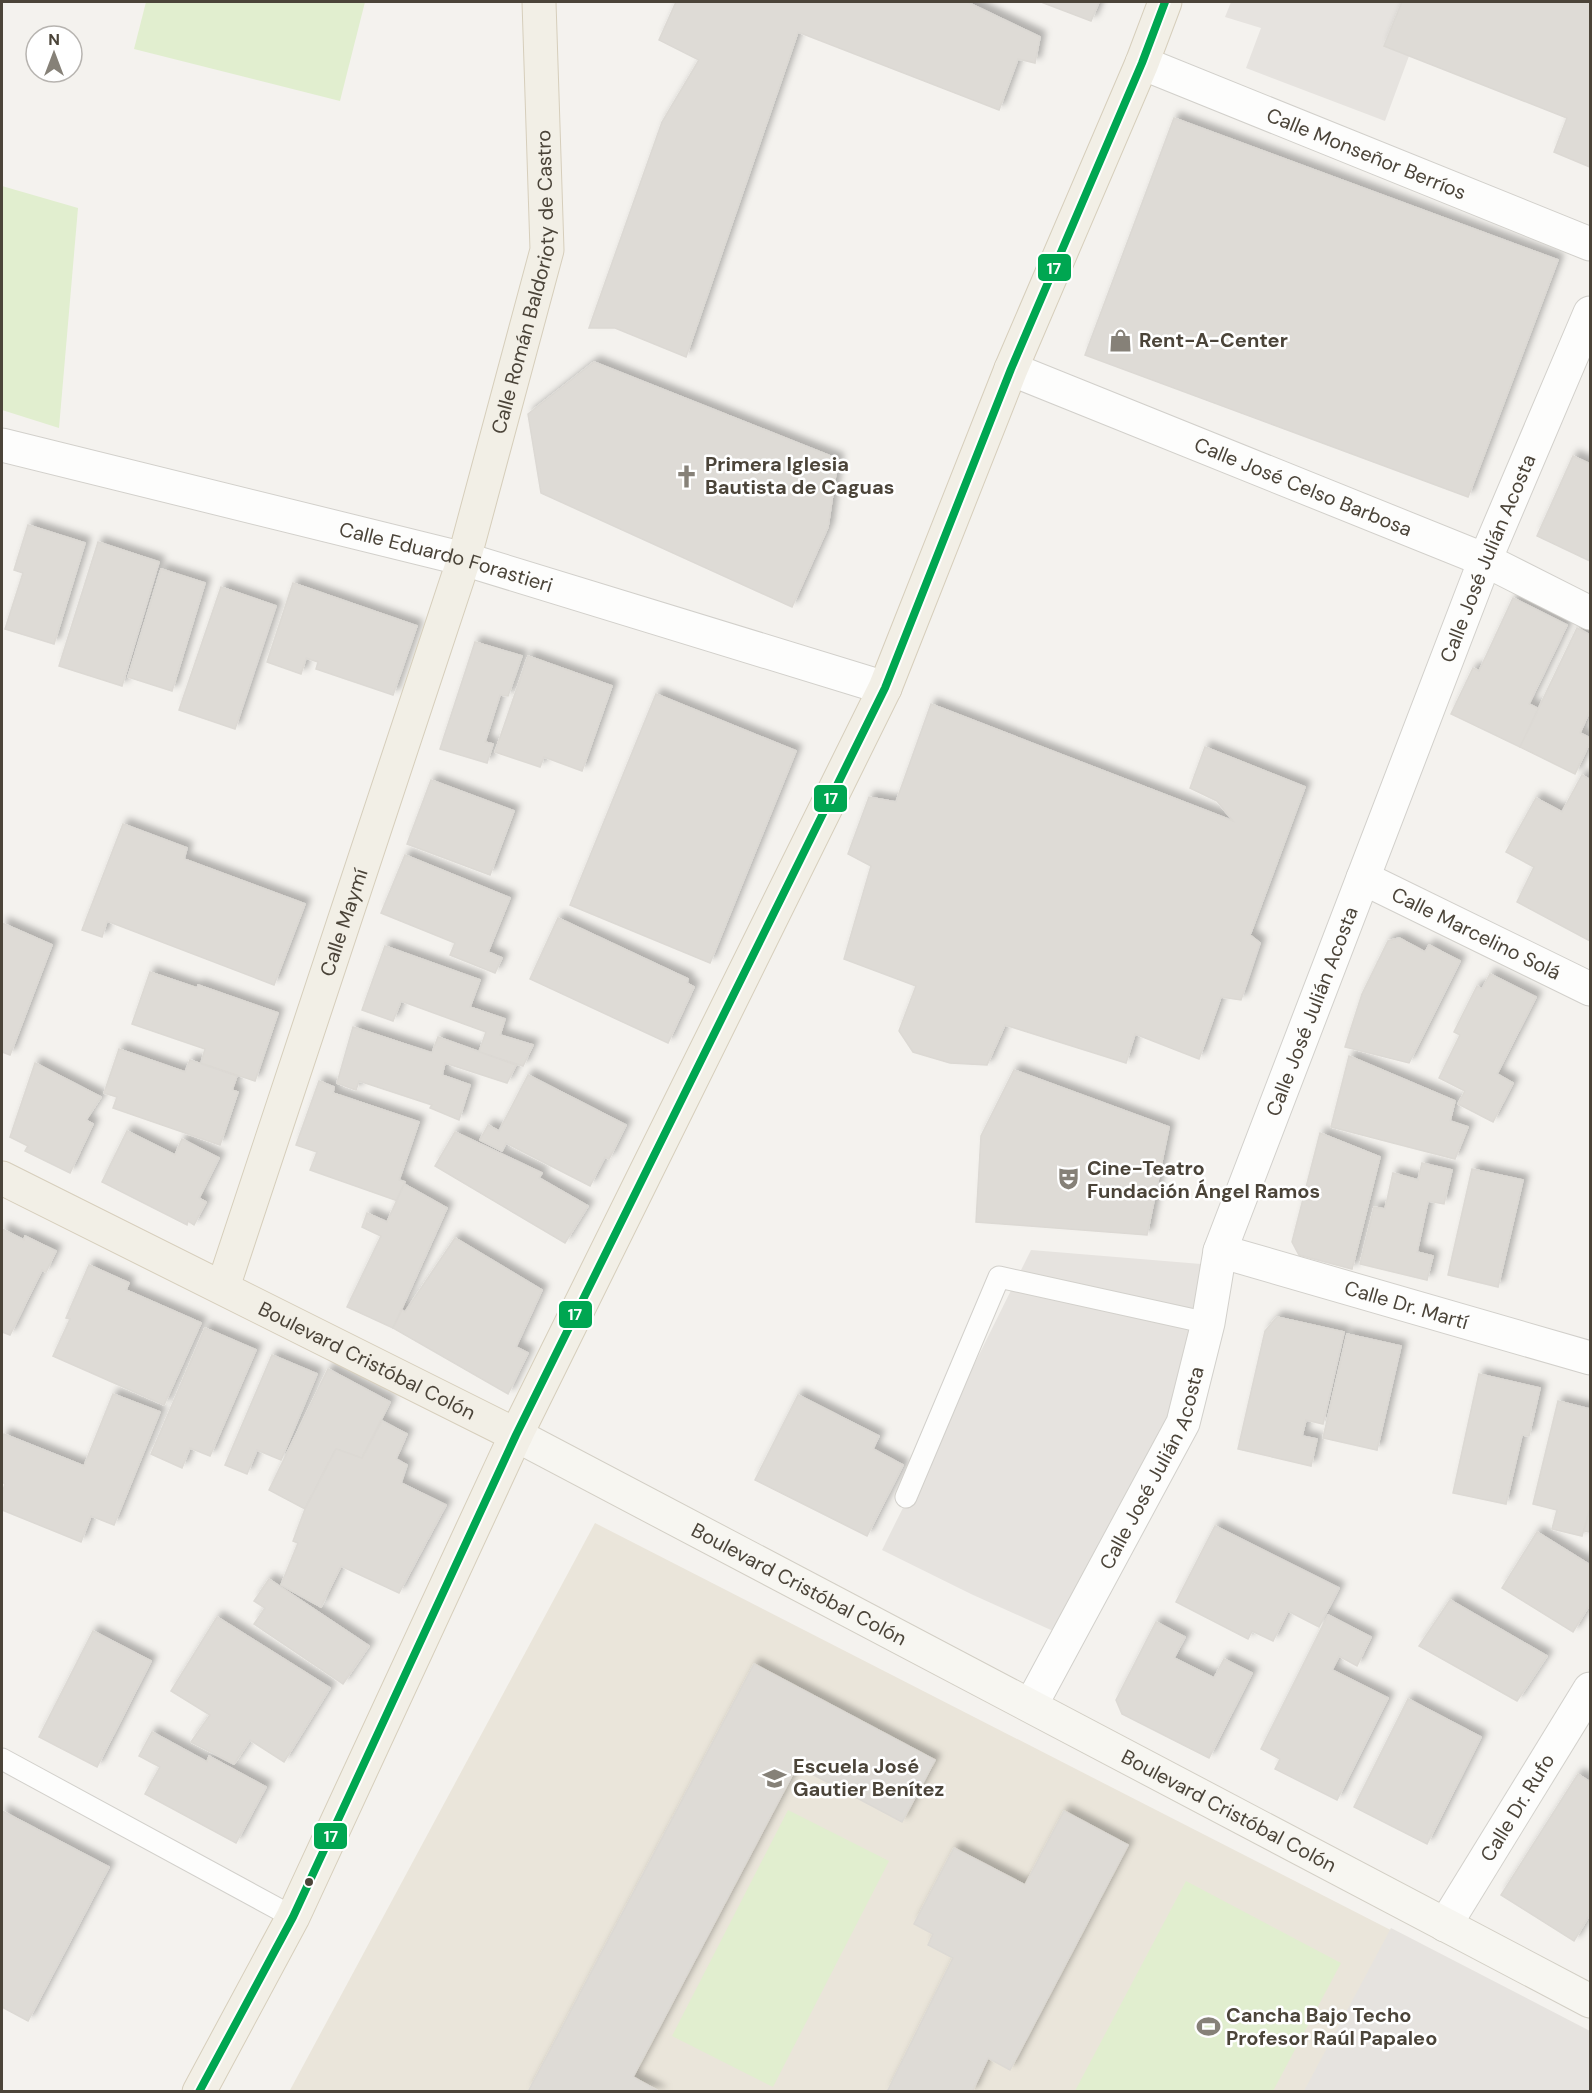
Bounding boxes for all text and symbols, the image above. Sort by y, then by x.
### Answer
north arrow [24,24,84,84]
text: N [48,29,60,50]
street label: Calle Monseñor Berríos [1263,102,1470,206]
street label: Calle Román Baldorioty de Castro [485,129,561,437]
line badge: 17 [1037,253,1072,282]
text: 17 [1047,258,1062,279]
shop icon: Rent-A-Center [1108,327,1134,353]
place label: Rent-A-Center [1139,327,1288,353]
street label: Calle José Celso Barbosa [1190,431,1416,542]
street label: Calle José Julián Acosta [1434,450,1541,666]
place label: Primera Iglesia Bautista de Caguas [705,451,894,500]
church icon: Primera Iglesia Bautista de Caguas [674,463,700,489]
street label: Calle Eduardo Forastieri [337,516,556,598]
line badge: 17 [813,784,848,813]
text: 17 [824,788,839,809]
street label: Calle Maymí [314,865,374,980]
street label: Calle Marcelino Solá [1387,881,1565,986]
street label: Calle José Julián Acosta [1260,903,1364,1120]
place label: Cine-Teatro Fundación Ángel Ramos [1087,1155,1320,1204]
theatre icon: Cine-Teatro Fundación Ángel Ramos [1056,1166,1082,1192]
street label: Calle Dr. Martí [1341,1275,1472,1335]
street label: Boulevard Cristóbal Colón [254,1295,480,1426]
line badge: 17 [558,1300,593,1329]
text: 17 [568,1304,583,1325]
street label: Calle José Julián Acosta [1093,1364,1210,1574]
street label: Boulevard Cristóbal Colón [687,1517,911,1652]
street label: Boulevard Cristóbal Colón [1117,1743,1341,1878]
street label: Calle Dr. Rufo [1474,1749,1560,1866]
place label: Escuela José Gautier Benítez [793,1753,944,1802]
school or university icon: Escuela José Gautier Benítez [762,1765,788,1791]
line badge: 17 [313,1822,348,1850]
text: 17 [324,1826,339,1847]
unlabelled marker [303,1876,315,1888]
place label: Cancha Bajo Techo Profesor Raúl Papaleo [1226,2002,1437,2051]
sports icon: Cancha Bajo Techo Profesor Raúl Papaleo [1195,2014,1221,2040]

